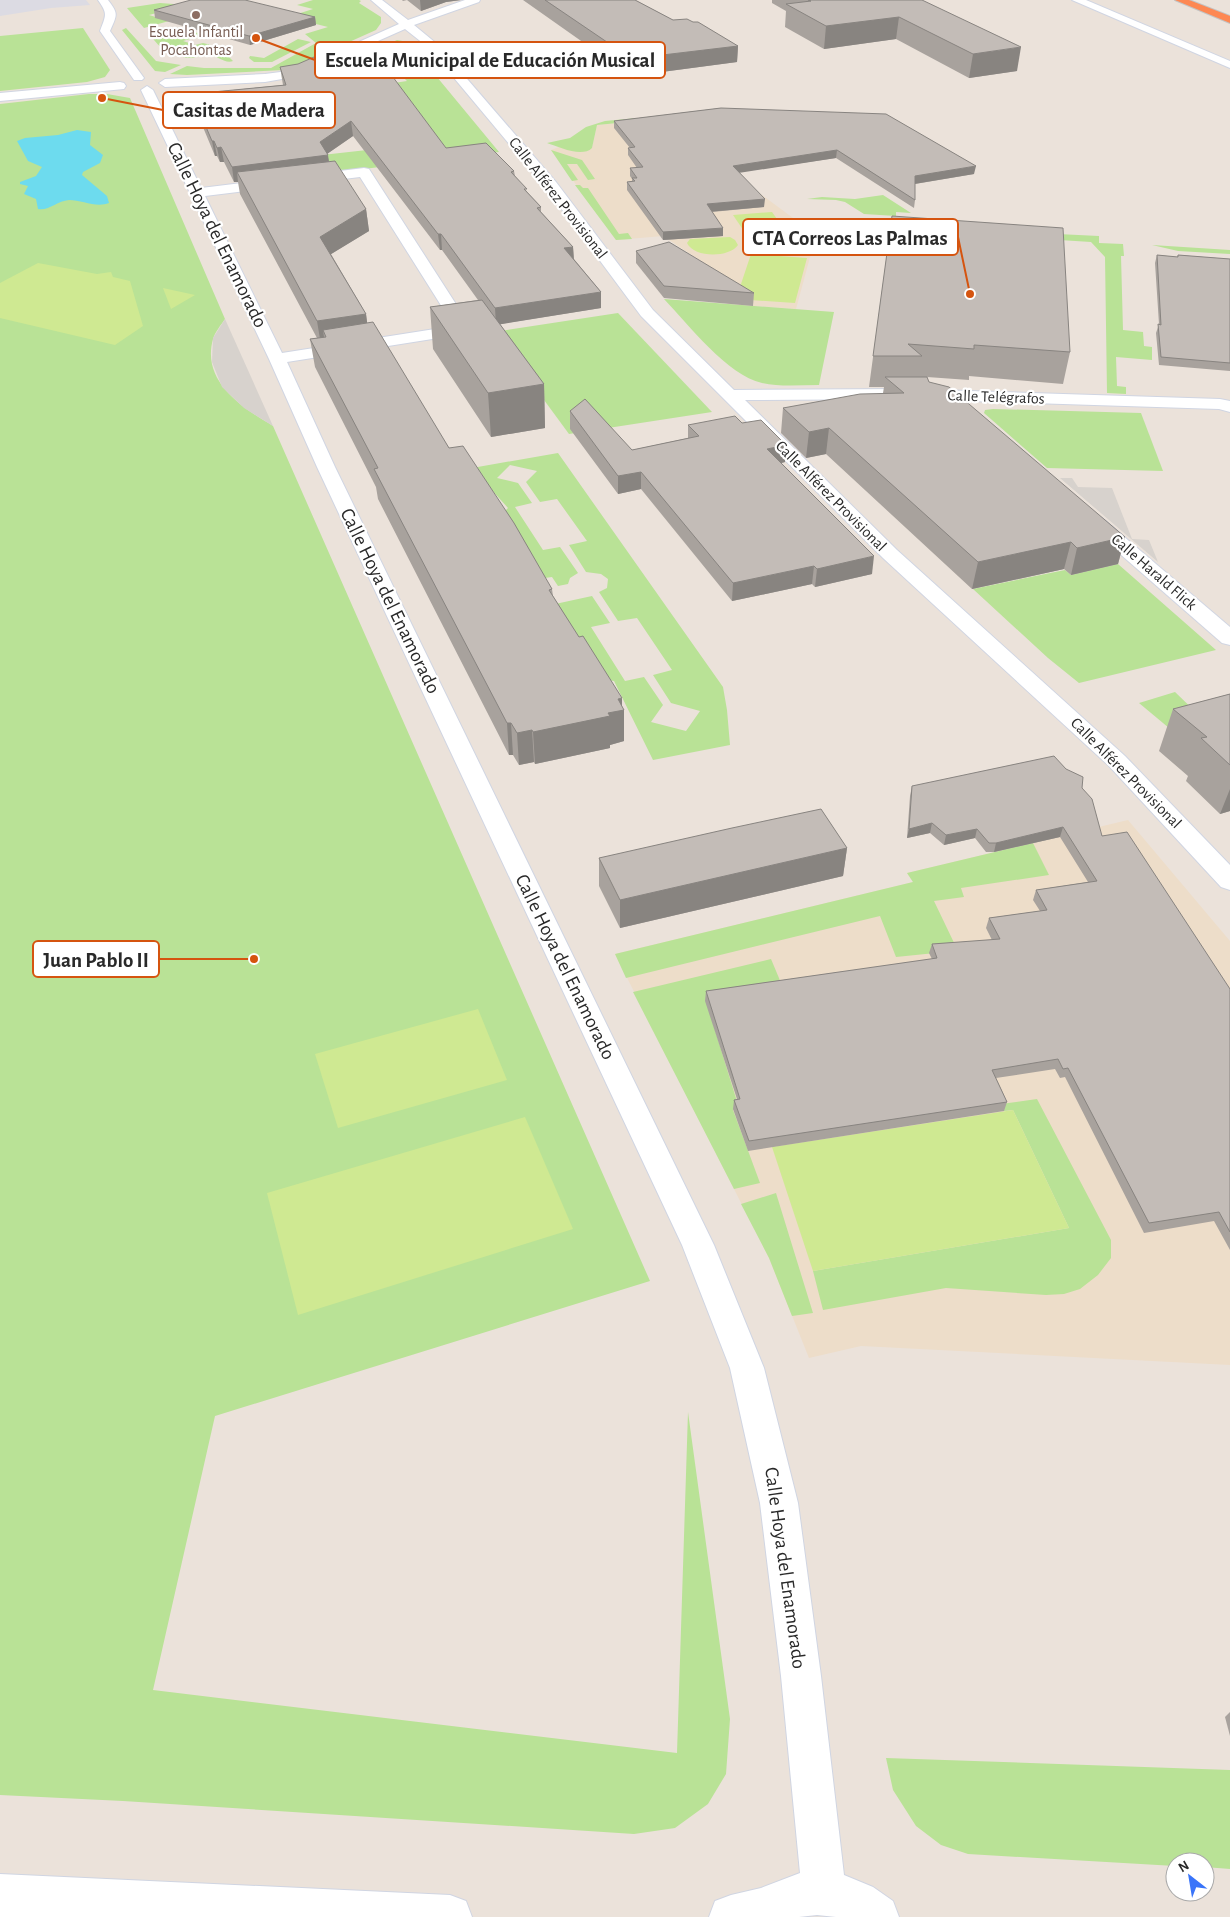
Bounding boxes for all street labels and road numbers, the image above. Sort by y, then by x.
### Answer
street label: Calle Alférez Provisional [506,134,610,262]
street label: Calle Hoya del Enamorado [163,139,271,331]
street label: Calle Telégrafos [947,387,1045,407]
street label: Calle Alférez Provisional [773,438,889,554]
street label: Calle Hoya del Enamorado [336,505,444,697]
street label: Calle Harald Flick [1108,531,1200,614]
street label: Calle Alférez Provisional [1068,715,1184,831]
street label: Calle Hoya del Enamorado [511,871,619,1063]
street label: Calle Hoya del Enamorado [761,1466,809,1670]

